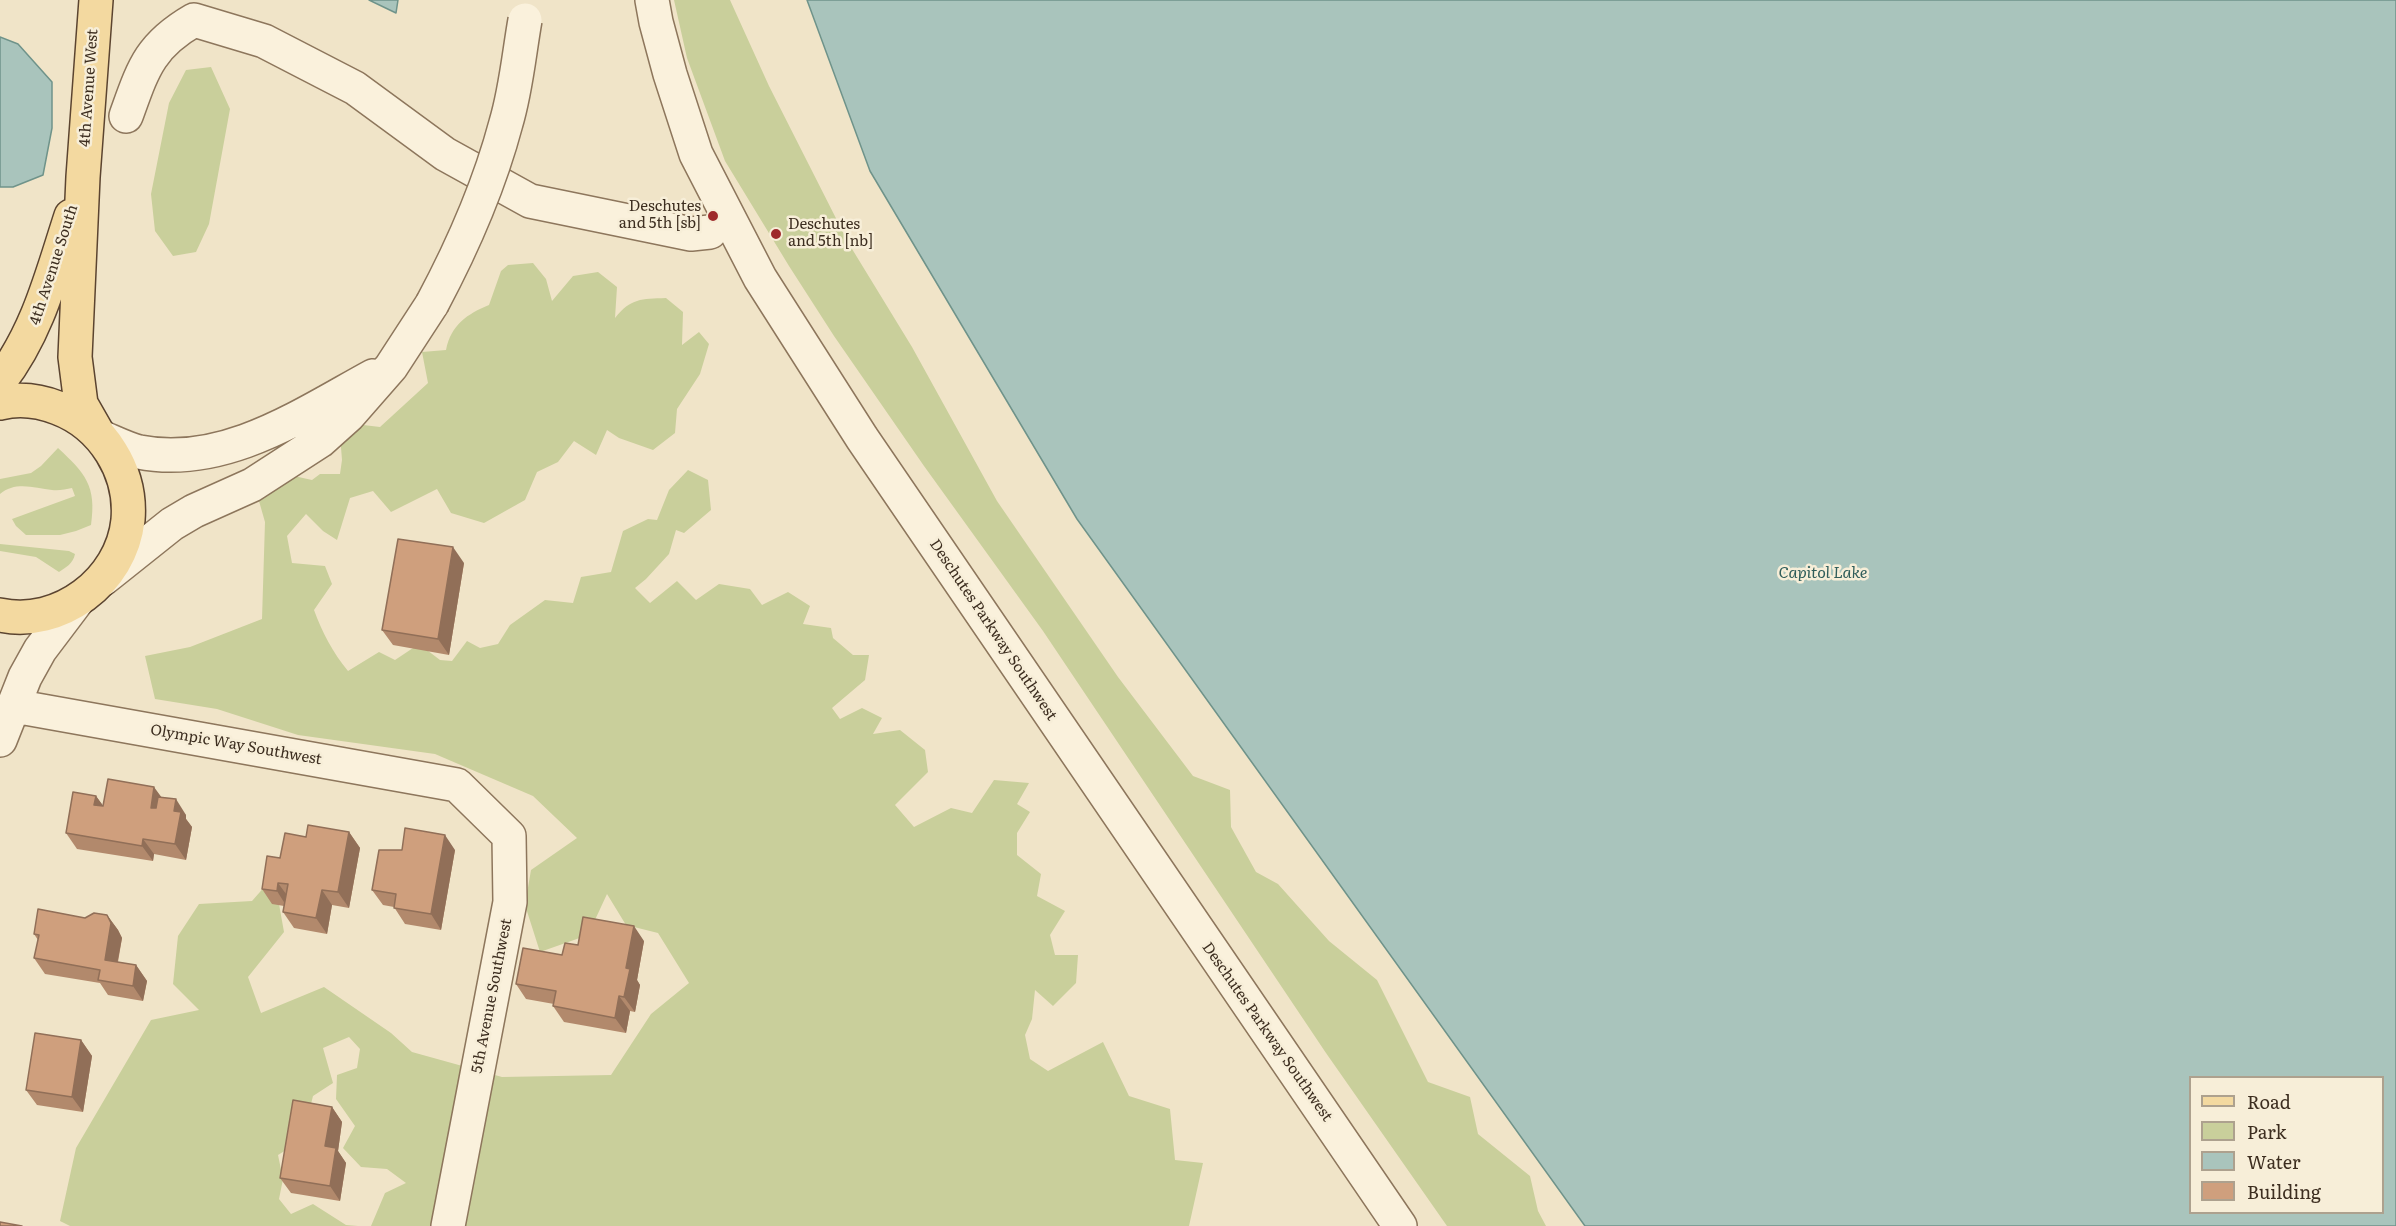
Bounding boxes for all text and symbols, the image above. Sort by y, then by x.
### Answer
street label: 4th Avenue West [76,28,102,148]
place label: Deschutes and 5th [sb] [619,198,701,233]
street label: 4th Avenue South [26,202,82,328]
marker: Deschutes and 5th [sb] [706,209,720,223]
place label: Deschutes and 5th [nb] [788,216,873,251]
marker: Deschutes and 5th [nb] [769,227,783,241]
street label: Deschutes Parkway Southwest [926,536,1060,724]
water label: Capitol Lake [1779,563,1867,583]
street label: Olympic Way Southwest [149,721,323,769]
street label: 5th Avenue Southwest [468,917,516,1075]
street label: Deschutes Parkway Southwest [1198,939,1336,1125]
legend [2189,1076,2384,1214]
text: Road [2247,1088,2291,1115]
text: Park [2247,1118,2286,1145]
text: Water [2247,1148,2300,1175]
text: Building [2247,1178,2321,1205]

